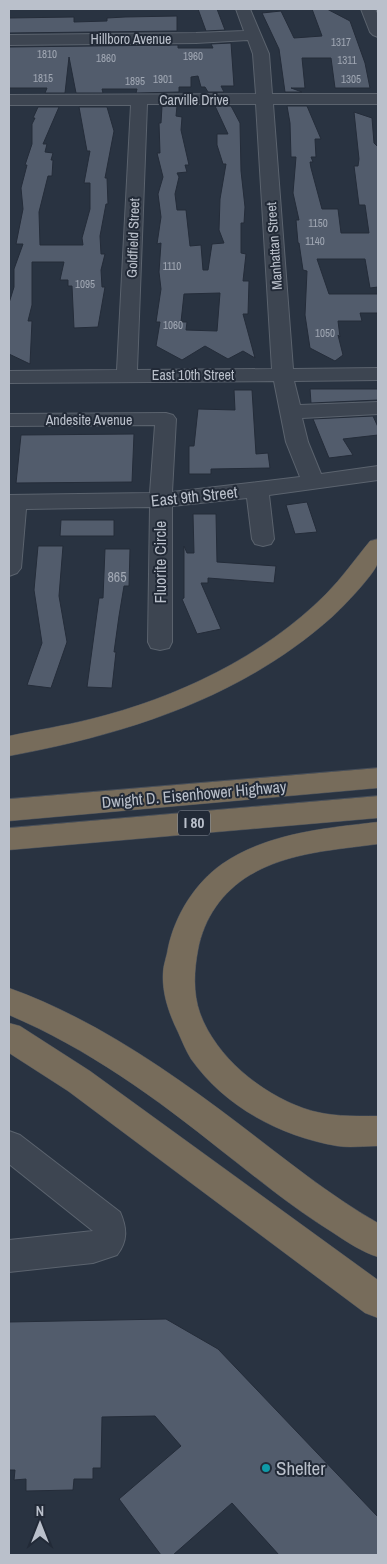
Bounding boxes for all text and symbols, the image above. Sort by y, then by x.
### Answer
street label: Hillboro Avenue [91,30,171,48]
house number: 1317 [331,35,351,49]
house number: 1810 [37,47,57,61]
house number: 1960 [183,49,203,63]
house number: 1860 [96,51,116,65]
house number: 1311 [337,53,357,67]
house number: 1815 [33,71,53,85]
house number: 1901 [153,72,173,86]
house number: 1305 [341,72,361,86]
house number: 1895 [125,74,145,88]
street label: Carville Drive [159,91,229,109]
street label: Goldfield Street [123,198,143,278]
street label: Manhattan Street [262,201,286,291]
house number: 1150 [308,216,328,230]
house number: 1140 [305,234,325,248]
house number: 1110 [163,259,181,273]
house number: 1095 [75,277,95,291]
house number: 1060 [163,318,183,332]
house number: 1050 [315,326,335,340]
street label: East 10th Street [152,366,234,384]
street label: Andesite Avenue [45,411,132,429]
street label: East 9th Street [150,480,239,511]
street label: Fluorite Circle [149,521,171,603]
house number: 865 [107,568,127,586]
street label: Dwight D. Eisenhower Highway [101,775,288,813]
road number: I 80 [178,810,210,836]
place label: Shelter [276,1455,326,1481]
marker: Shelter [260,1462,272,1474]
north arrow [15,1499,65,1549]
text: N [36,1502,44,1520]

